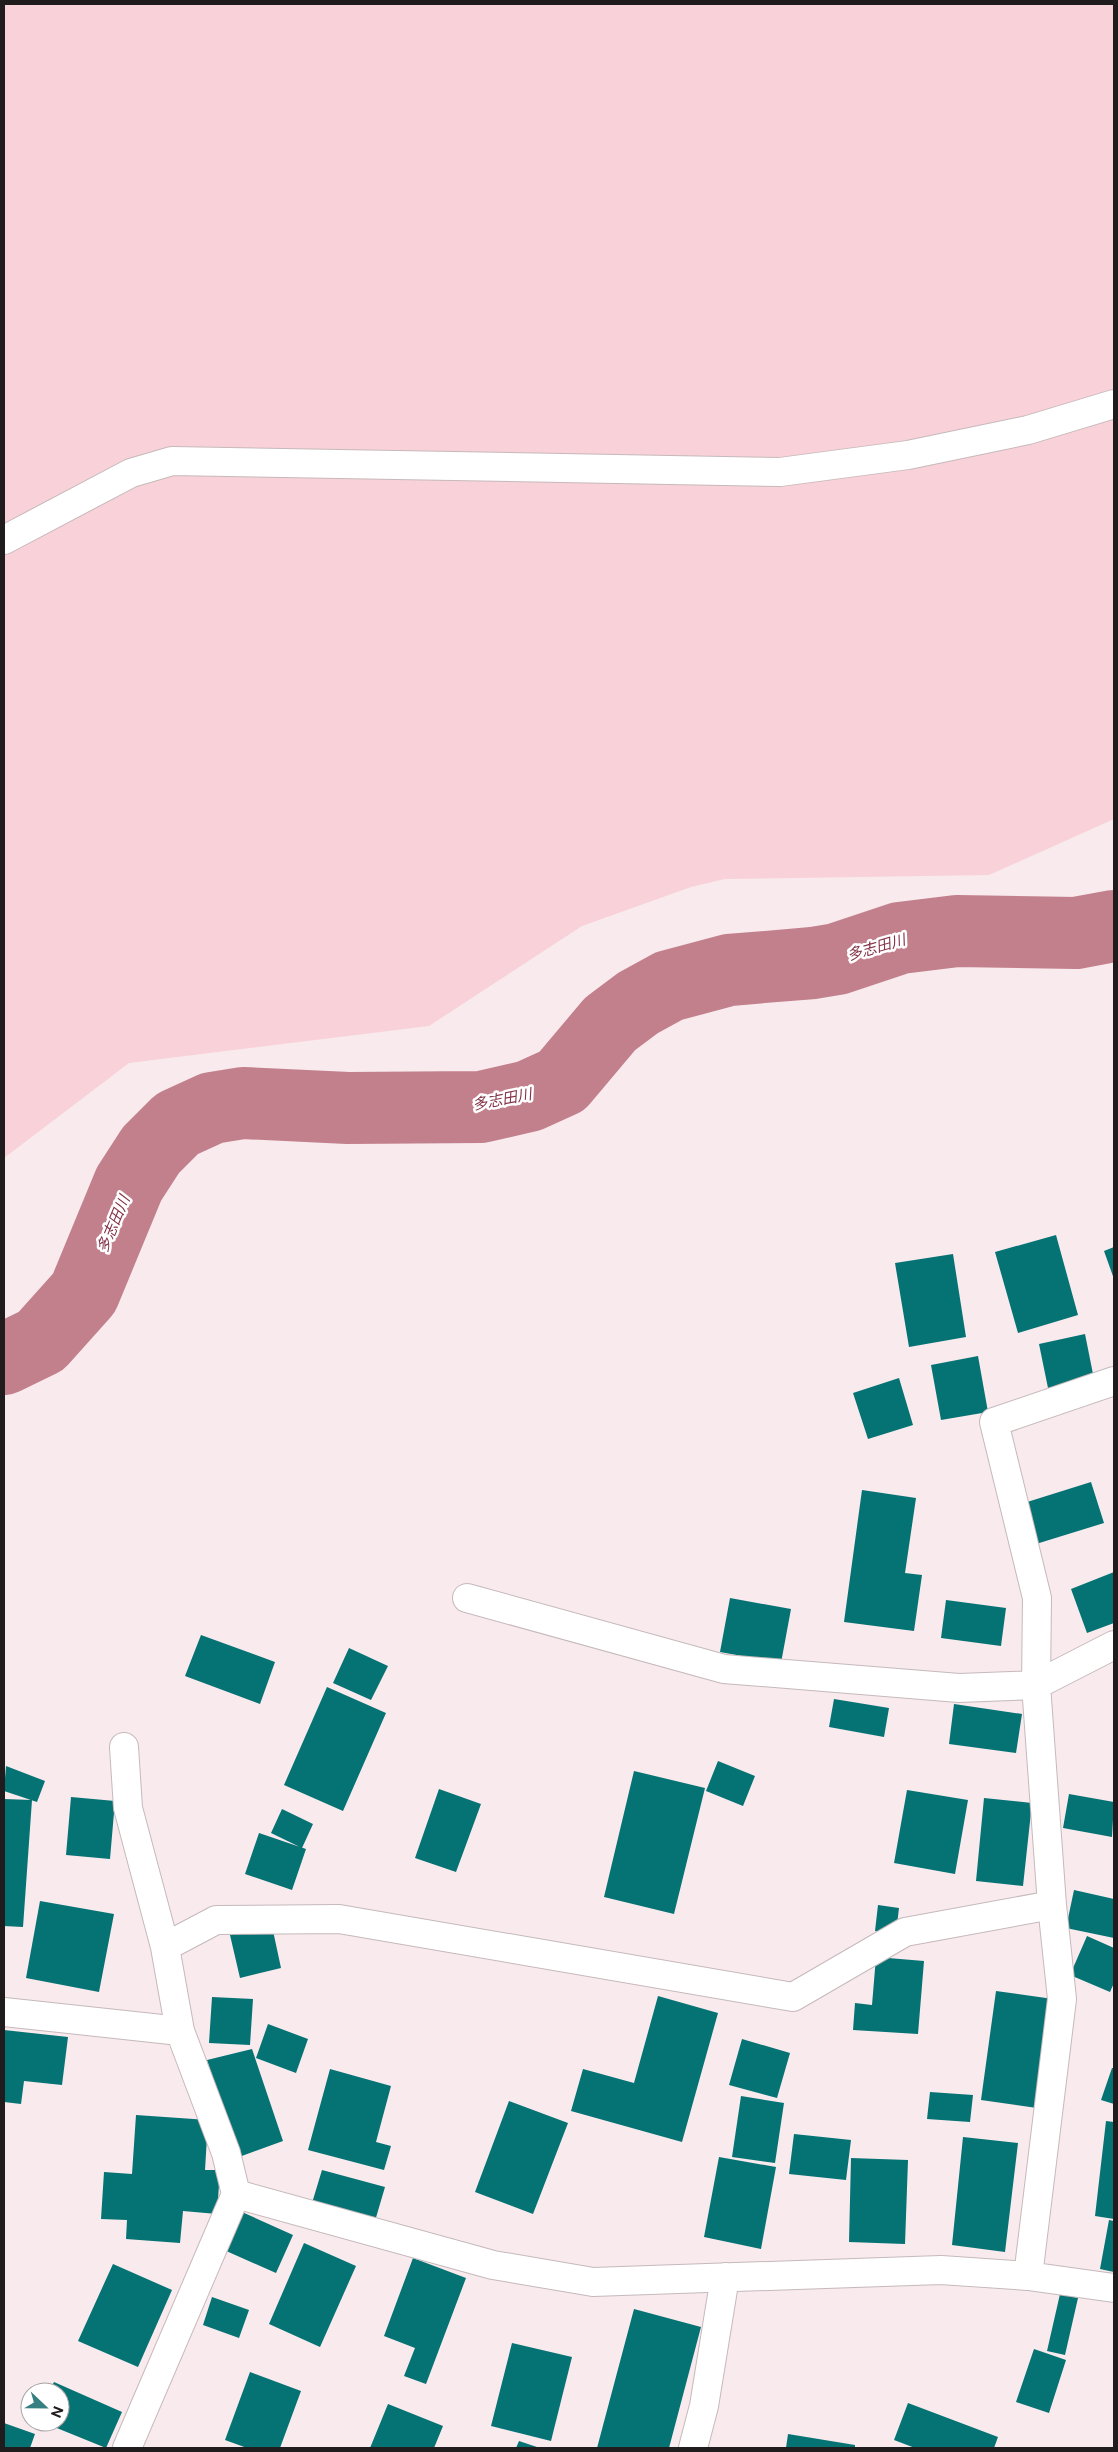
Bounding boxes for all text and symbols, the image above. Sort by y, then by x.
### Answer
water label: 多志田川 [845,930,909,963]
water label: 多志田川 [471,1085,535,1113]
water label: 多志田川 [93,1191,133,1255]
north arrow [20,2382,70,2432]
text: N [48,2404,67,2420]

